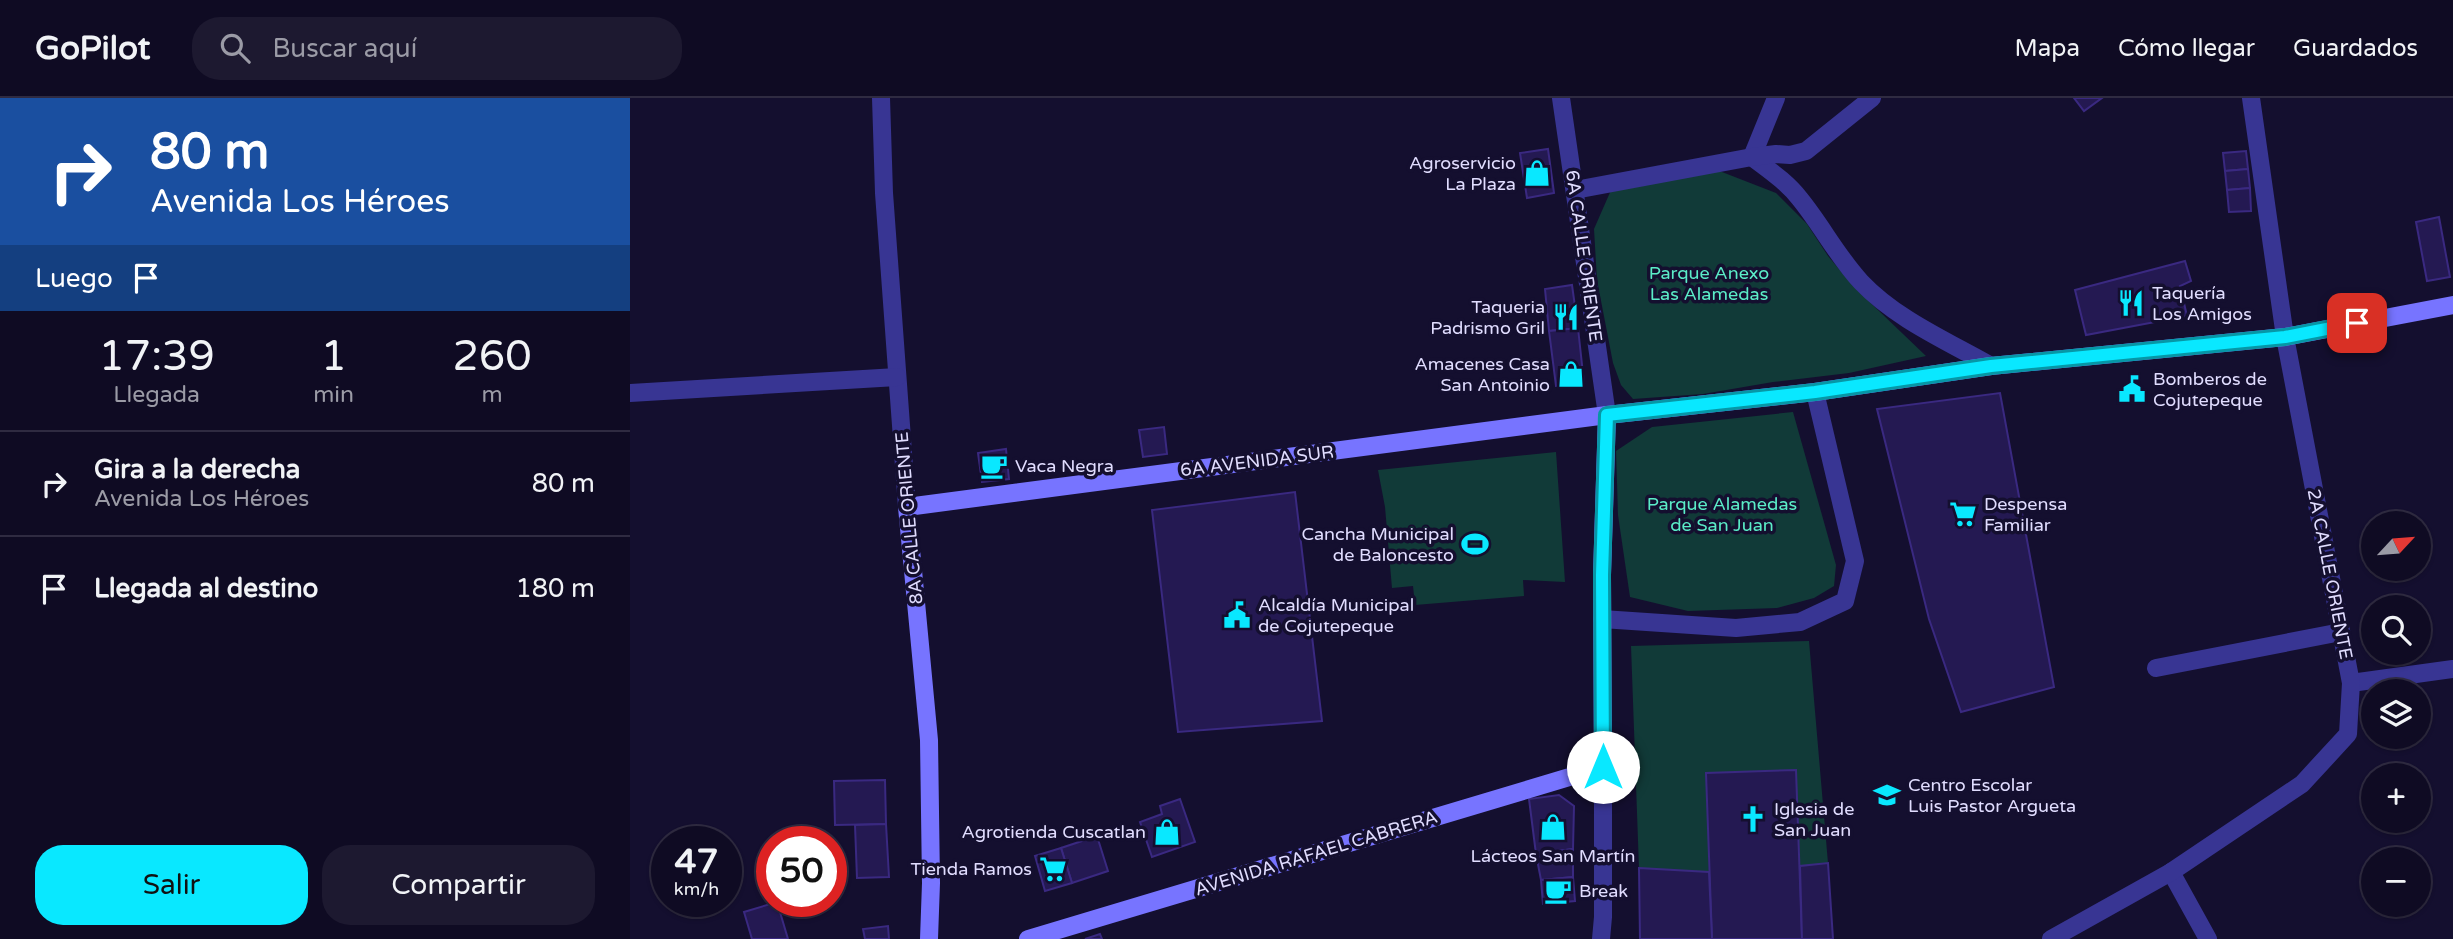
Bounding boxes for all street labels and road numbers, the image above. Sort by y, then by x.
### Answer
street label: 6A CALLE ORIENTE [1561,169,1607,343]
street label: 8A CALLE ORIENTE [890,431,928,605]
street label: 6A AVENIDA SUR [1179,441,1335,481]
street label: 2A CALLE ORIENTE [2303,487,2357,661]
street label: AVENIDA RAFAEL CABRERA [1192,806,1440,900]

